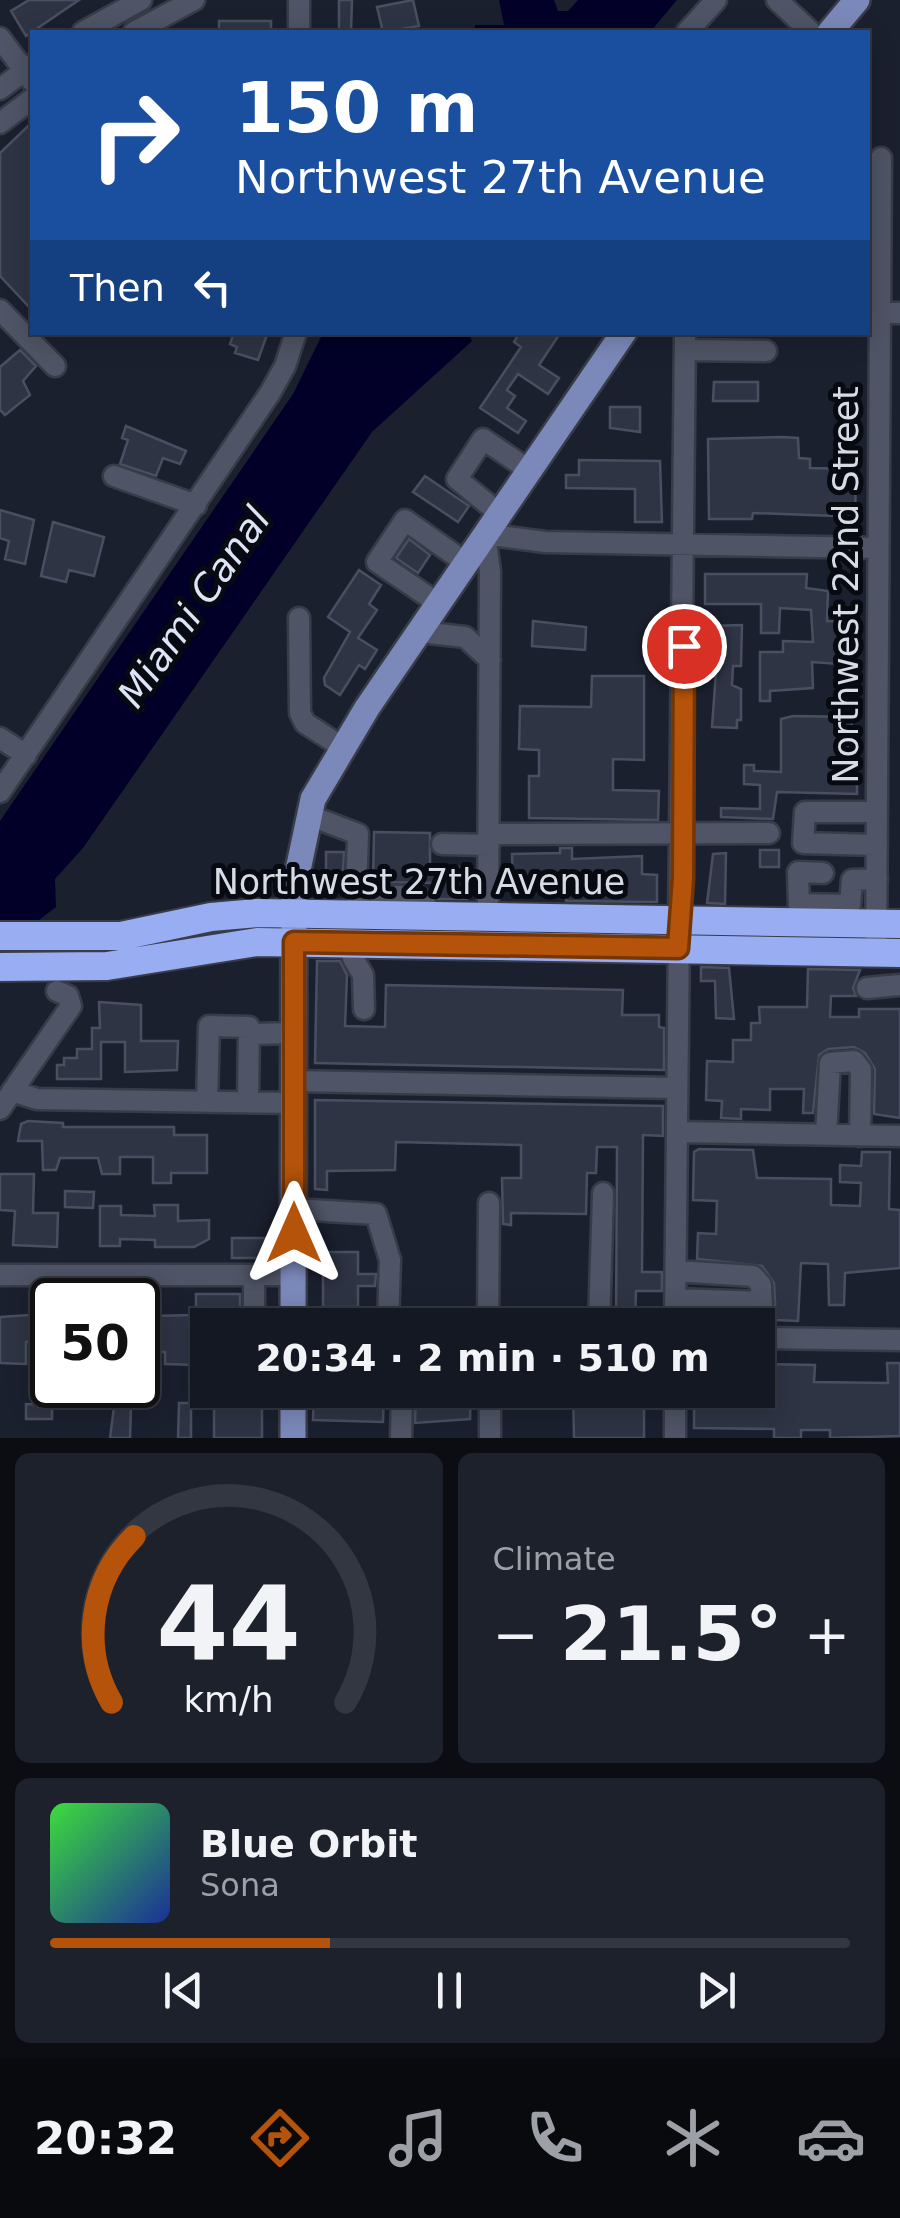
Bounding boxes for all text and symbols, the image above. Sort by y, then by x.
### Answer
text: 150 m [235,67,478,149]
icon: right [70,70,200,200]
text: Northwest 27th Avenue [235,151,766,204]
icon: left [185,260,240,315]
text: Then [70,266,165,310]
street label: Northwest 22nd Street [826,386,866,784]
water label: Miami Canal [109,498,279,715]
pin [642,604,727,689]
icon: arrive [657,619,712,674]
street label: Northwest 27th Avenue [213,862,625,902]
position arrow [242,1181,346,1285]
speed limit sign: 50 [30,1278,160,1408]
text: 20:34 · 2 min · 510 m [255,1336,710,1380]
text: Climate [493,1540,616,1578]
text: 44 [156,1563,301,1685]
text: 21.5° [560,1590,783,1678]
text: − [493,1603,539,1667]
text: + [804,1603,850,1667]
text: km/h [184,1679,274,1720]
text: Blue Orbit [200,1822,417,1866]
text: Sona [200,1866,280,1904]
icon: previous [156,1963,211,2018]
icon: pause [422,1963,477,2018]
icon: next [689,1963,744,2018]
icon: directions [245,2103,315,2173]
icon: music [383,2103,453,2173]
icon: phone [520,2103,590,2173]
icon: climate [658,2103,728,2173]
icon: car [796,2103,866,2173]
text: 20:32 [34,2112,177,2165]

